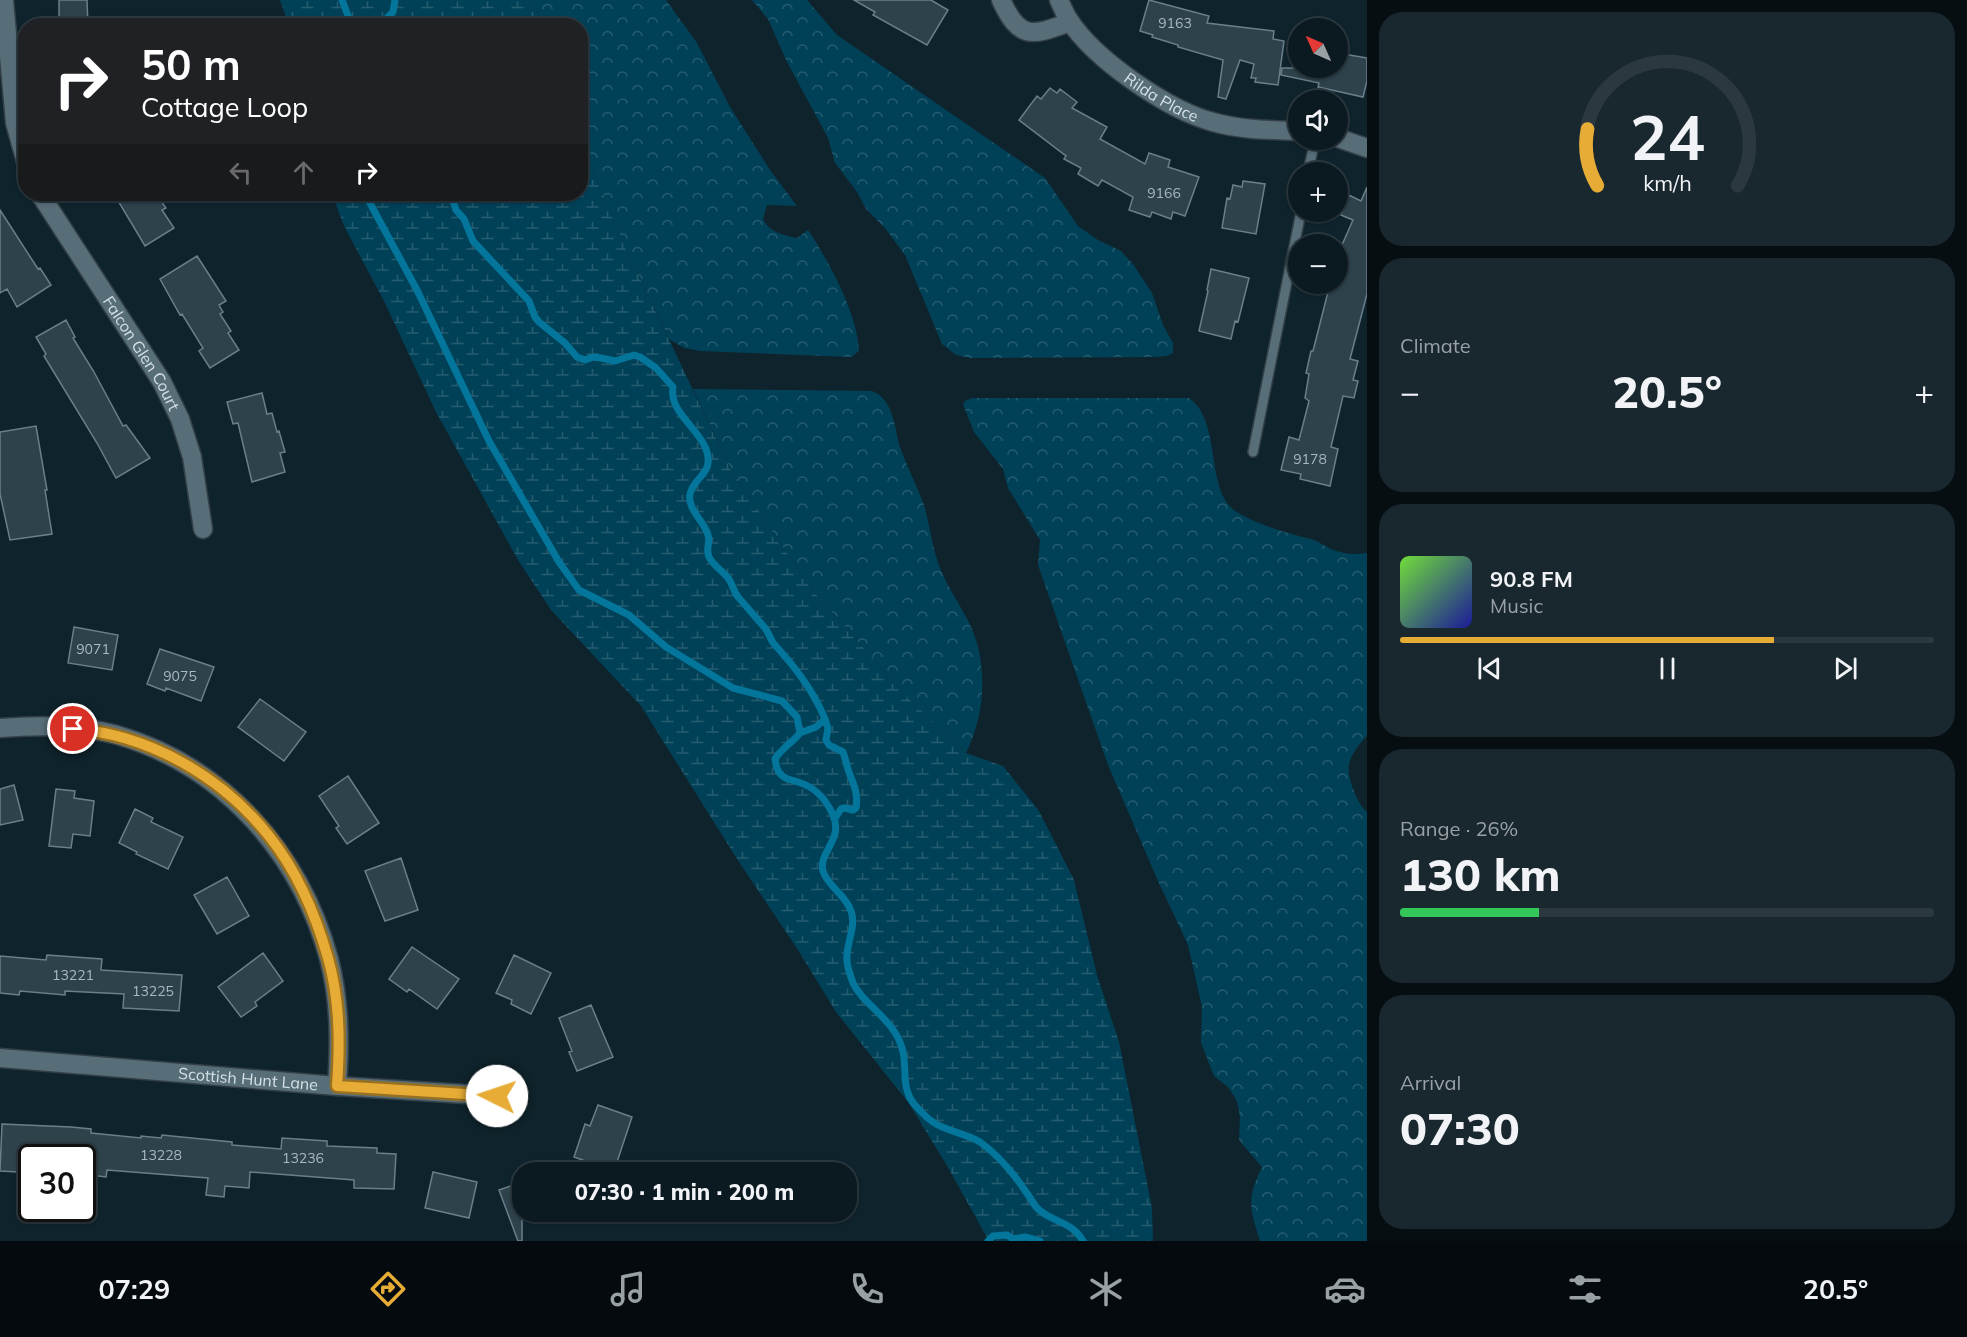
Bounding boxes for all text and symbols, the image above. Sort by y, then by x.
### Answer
house number: 9163 [1158,14,1192,32]
north arrow [1288,18,1348,78]
map controls [1288,18,1348,294]
text: 50 m [141,38,241,91]
icon: right [42,42,120,120]
street label: Rilda Place [1120,68,1201,126]
text: Cottage Loop [141,90,308,124]
button: sound [1288,90,1348,150]
text: 24 [1630,97,1704,176]
icon: left [224,156,257,189]
icon: ahead [287,156,320,189]
icon: right [350,156,383,189]
button: + [1288,162,1348,222]
text: km/h [1643,169,1691,196]
house number: 9166 [1147,184,1181,202]
button: − [1288,234,1348,294]
street label: Falcon Glen Court [99,292,184,414]
text: Climate [1400,333,1471,358]
text: 20.5° [1612,363,1722,419]
text: − [1400,371,1420,412]
text: + [1914,371,1934,412]
house number: 9178 [1293,450,1327,468]
text: 90.8 FM [1490,565,1573,593]
text: Music [1490,593,1543,618]
house number: 9071 [76,640,110,658]
icon: previous [1473,652,1506,685]
icon: pause [1651,652,1684,685]
icon: next [1829,652,1862,685]
house number: 9075 [163,667,197,685]
pin [47,703,98,754]
icon: arrive [56,712,89,745]
text: Range · 26% [1400,816,1518,841]
text: 130 km [1400,846,1561,902]
house number: 13221 [52,966,94,984]
house number: 13225 [132,982,174,1000]
street label: Scottish Hunt Lane [177,1063,319,1094]
position arrow [465,1064,529,1128]
text: Arrival [1400,1070,1461,1095]
text: 07:30 [1400,1100,1520,1156]
speed limit sign: 30 [18,1144,96,1222]
house number: 13228 [140,1146,182,1164]
house number: 13236 [282,1149,324,1167]
text: 07:30 · 1 min · 200 m [575,1178,794,1206]
icon: directions [367,1268,409,1310]
icon: music [607,1268,649,1310]
icon: phone [846,1268,888,1310]
icon: climate [1085,1268,1127,1310]
icon: car [1324,1268,1366,1310]
icon: filters [1564,1268,1606,1310]
text: 07:29 [99,1272,170,1306]
text: 20.5° [1803,1272,1868,1306]

